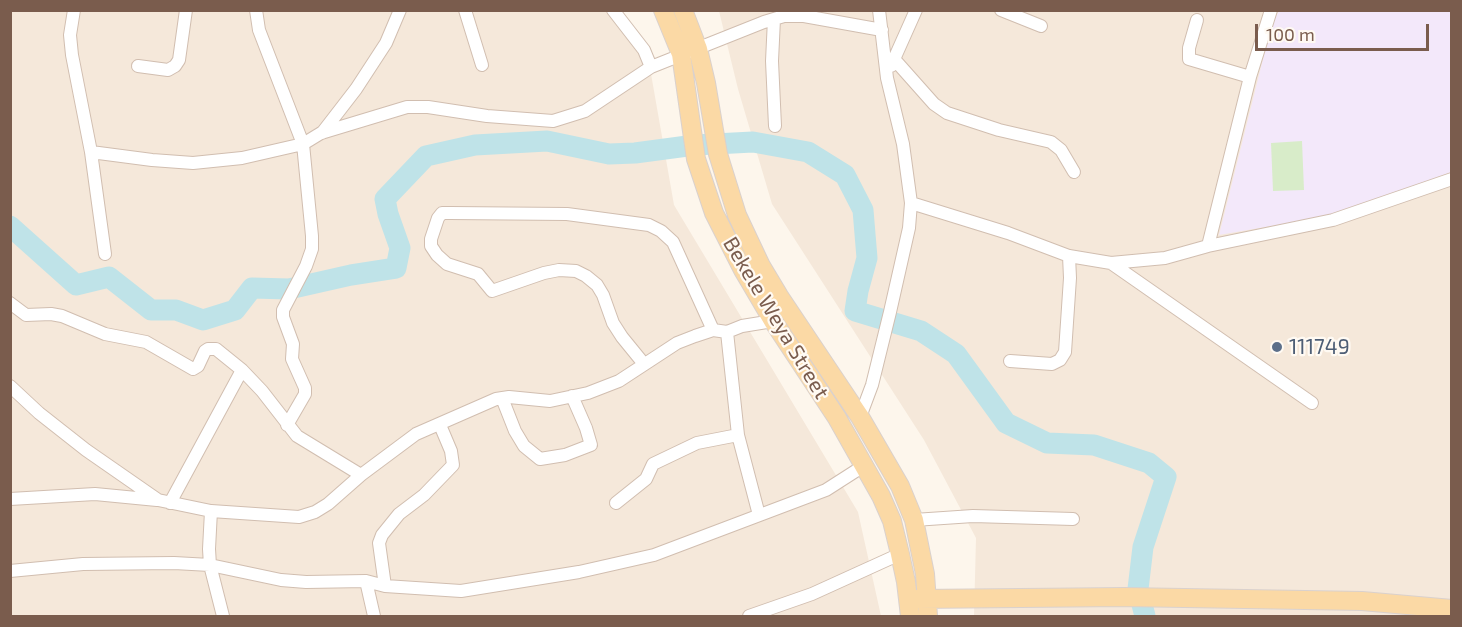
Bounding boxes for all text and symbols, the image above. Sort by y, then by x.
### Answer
scale bar [1258,12,1432,50]
text: 100 m [1266,23,1315,45]
street label: Bekele Weya Street [718,232,834,404]
place label: 111749 [1289,334,1350,360]
marker: 111749 [1270,340,1284,354]

